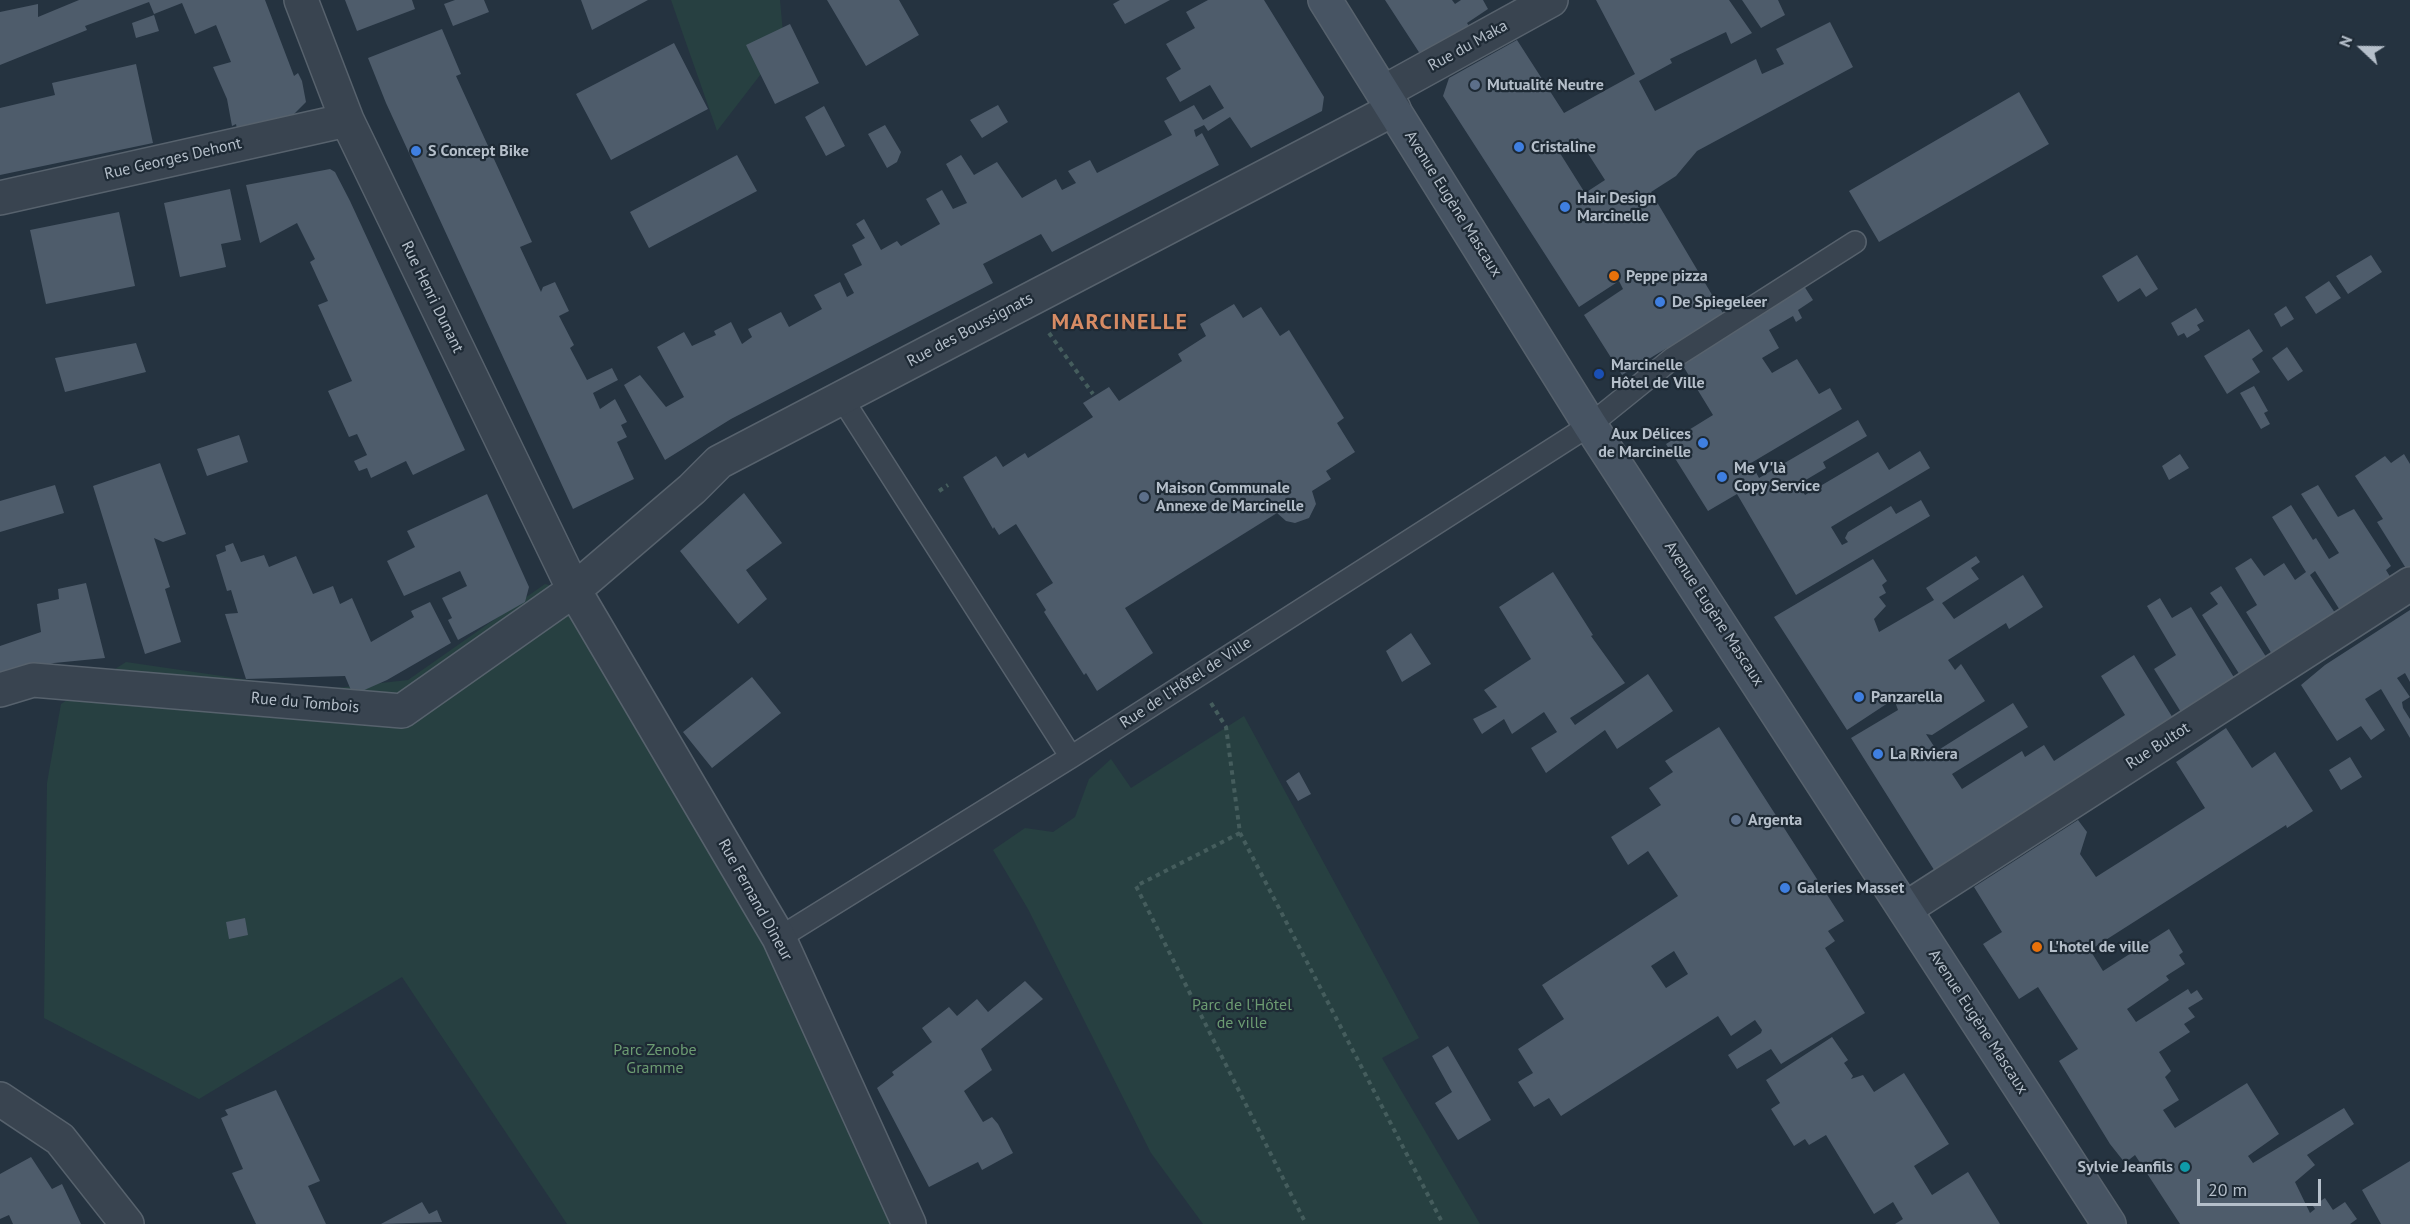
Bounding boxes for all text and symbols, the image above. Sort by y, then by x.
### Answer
street label: Rue du Maka [1425,16,1511,76]
north arrow [2332,18,2392,78]
text: N [2334,33,2357,50]
place label: Mutualité Neutre [1487,75,1604,95]
marker: Mutualité Neutre [1468,78,1482,92]
street label: Avenue Eugène Mascaux [1400,127,1506,281]
street label: Rue Georges Dehont [103,134,243,184]
place label: Cristaline [1531,137,1596,157]
marker: Cristaline [1512,140,1526,154]
place label: S Concept Bike [428,141,529,161]
marker: S Concept Bike [409,144,423,158]
place label: Hair Design Marcinelle [1577,188,1656,226]
marker: Hair Design Marcinelle [1558,200,1572,214]
street label: Rue Henri Dunant [397,238,467,356]
place label: Peppe pizza [1626,266,1708,286]
marker: Peppe pizza [1607,269,1621,283]
street label: Rue des Boussignats [904,289,1036,371]
place label: De Spiegeleer [1672,292,1767,312]
marker: De Spiegeleer [1653,295,1667,309]
district label: MARCINELLE [1051,310,1189,336]
place label: Marcinelle Hôtel de Ville [1611,355,1705,393]
marker: Marcinelle Hôtel de Ville [1592,367,1606,381]
place label: Aux Délices de Marcinelle [1598,424,1691,462]
marker: Aux Délices de Marcinelle [1696,436,1710,450]
place label: Me V'là Copy Service [1734,458,1820,496]
marker: Me V'là Copy Service [1715,470,1729,484]
place label: Maison Communale Annexe de Marcinelle [1156,478,1304,516]
marker: Maison Communale Annexe de Marcinelle [1137,490,1151,504]
street label: Avenue Eugène Mascaux [1660,538,1768,690]
street label: Rue de l'Hôtel de Ville [1117,633,1255,733]
place label: Panzarella [1871,687,1943,707]
street label: Rue du Tombois [250,689,360,717]
marker: Panzarella [1852,690,1866,704]
street label: Rue Bultot [2122,718,2194,774]
place label: La Riviera [1890,744,1958,764]
marker: La Riviera [1871,747,1885,761]
place label: Argenta [1748,810,1802,830]
marker: Argenta [1729,813,1743,827]
street label: Rue Fernand Dineur [714,836,796,964]
place label: Galeries Masset [1797,878,1904,898]
marker: Galeries Masset [1778,881,1792,895]
place label: L'hotel de ville [2049,937,2149,957]
marker: L'hotel de ville [2030,940,2044,954]
street label: Avenue Eugène Mascaux [1924,946,2032,1098]
park label: Parc de l'Hôtel de ville [1192,995,1292,1033]
park label: Parc Zenobe Gramme [613,1040,697,1078]
place label: Sylvie Jeanfils [2078,1157,2173,1177]
marker: Sylvie Jeanfils [2178,1160,2192,1174]
scale bar [2200,1167,2324,1205]
text: 20 m [2208,1178,2247,1201]

